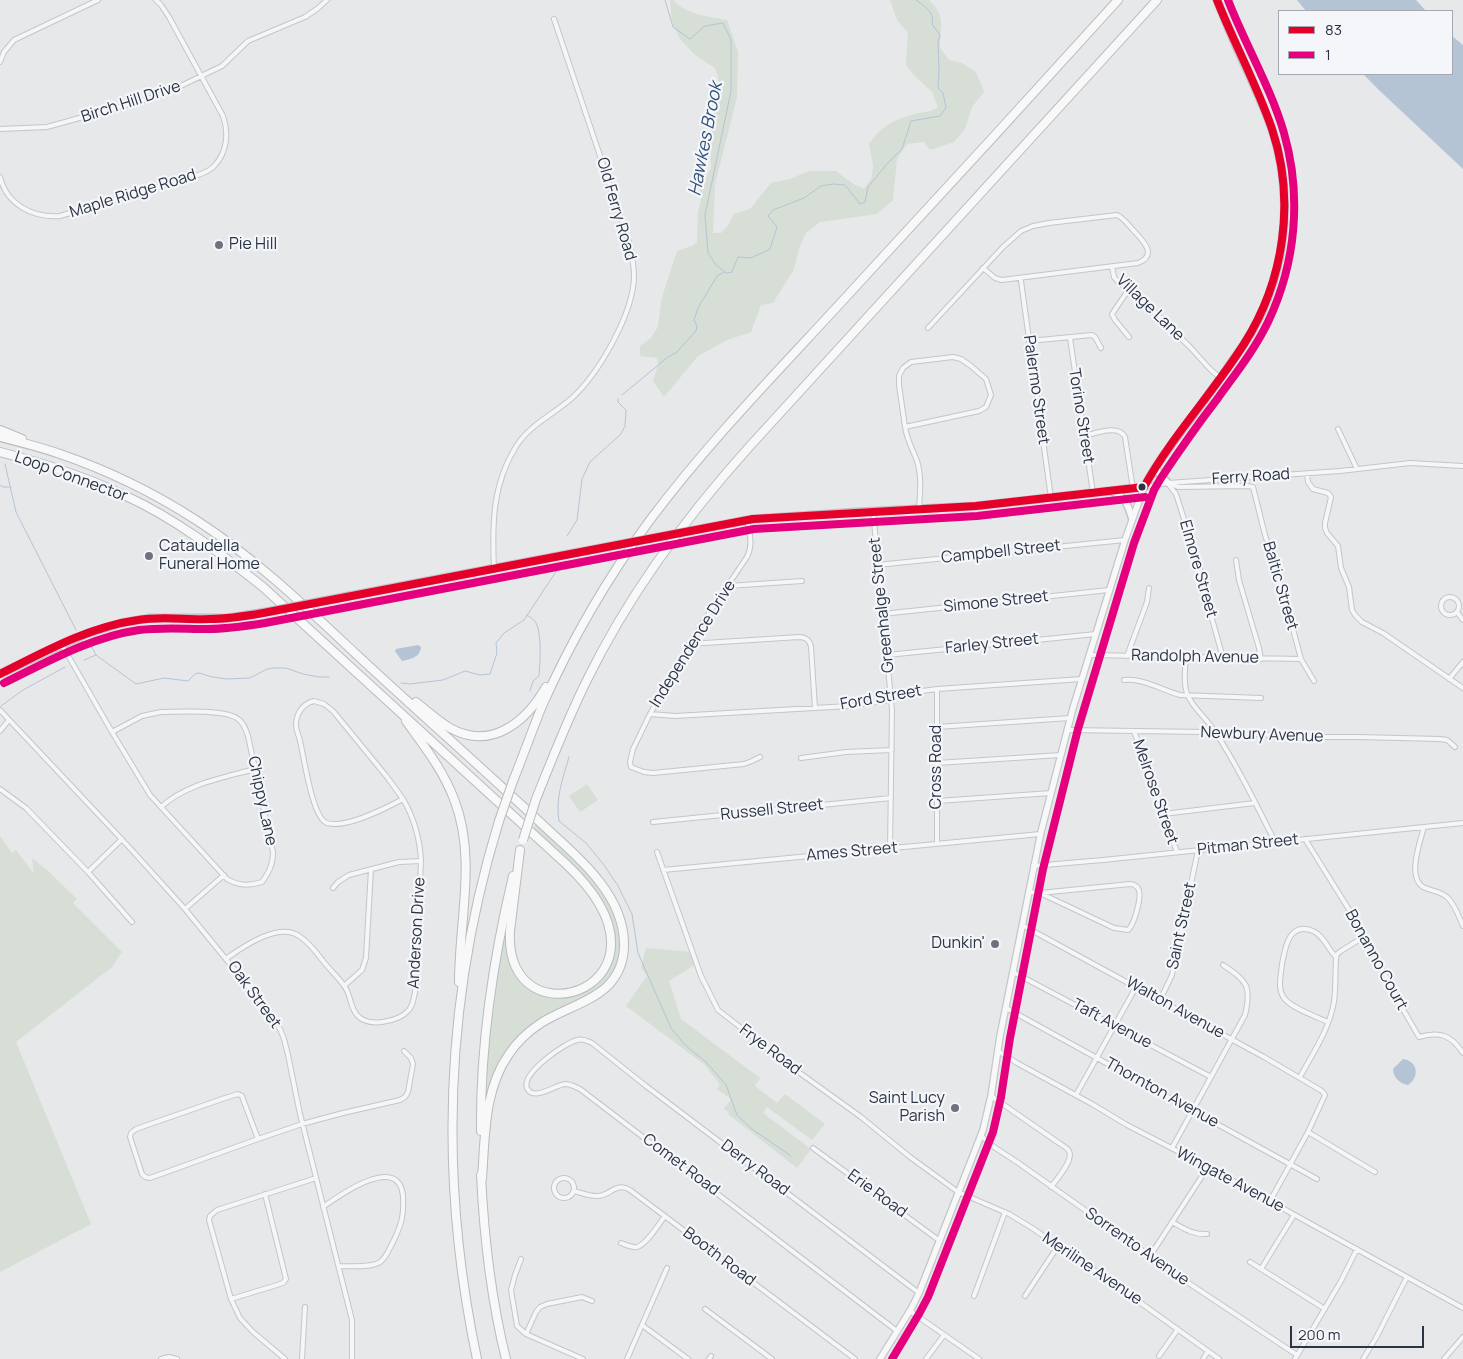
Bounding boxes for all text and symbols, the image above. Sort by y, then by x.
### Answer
legend [1278,10,1453,75]
text: 83 [1325,19,1342,40]
text: 1 [1325,44,1331,65]
street label: Birch Hill Drive [79,77,183,127]
water label: Hawkes Brook [684,80,728,198]
street label: Old Ferry Road [592,155,640,263]
street label: Maple Ridge Road [67,166,199,222]
place label: Pie Hill [229,235,277,255]
marker: Pie Hill [213,239,225,251]
street label: Village Lane [1112,271,1188,345]
street label: Palermo Street [1019,334,1053,446]
street label: Torino Street [1064,367,1098,465]
street label: Loop Connector [12,448,130,506]
street label: Ferry Road [1211,465,1291,489]
unlabelled marker [1137,482,1147,492]
street label: Elmore Street [1175,518,1221,620]
street label: Greenhalge Street [865,536,899,674]
street label: Campbell Street [940,536,1062,568]
place label: Cataudella Funeral Home [159,537,260,575]
street label: Baltic Street [1258,539,1302,633]
marker: Cataudella Funeral Home [143,550,155,562]
street label: Independence Drive [646,577,740,711]
street label: Simone Street [942,587,1050,617]
street label: Farley Street [944,630,1040,658]
street label: Randolph Avenue [1131,646,1259,668]
street label: Ford Street [839,681,923,715]
street label: Newbury Avenue [1200,723,1324,747]
street label: Cross Road [927,725,947,809]
street label: Melrose Street [1128,737,1182,847]
street label: Chippy Lane [243,755,281,847]
street label: Russell Street [720,795,824,825]
street label: Pitman Street [1196,830,1300,860]
street label: Ames Street [806,838,898,866]
street label: Anderson Drive [404,877,430,989]
street label: Saint Street [1163,881,1201,971]
street label: Bonanno Court [1340,906,1412,1014]
place label: Dunkin' [931,934,985,954]
marker: Dunkin' [989,938,1001,950]
street label: Oak Street [223,958,285,1032]
street label: Walton Avenue [1122,973,1228,1043]
street label: Taft Avenue [1069,995,1155,1053]
street label: Frye Road [735,1021,805,1079]
street label: Thornton Avenue [1102,1054,1222,1132]
place label: Saint Lucy Parish [869,1089,945,1127]
marker: Saint Lucy Parish [949,1102,961,1114]
street label: Comet Road [639,1130,723,1200]
street label: Derry Road [717,1136,793,1200]
street label: Wingate Avenue [1173,1143,1287,1217]
street label: Erie Road [843,1166,911,1222]
street label: Sorrento Avenue [1081,1204,1193,1290]
street label: Booth Road [679,1224,759,1290]
street label: Meriline Avenue [1038,1228,1146,1310]
scale bar [1293,1316,1427,1348]
text: 200 m [1298,1324,1341,1345]

